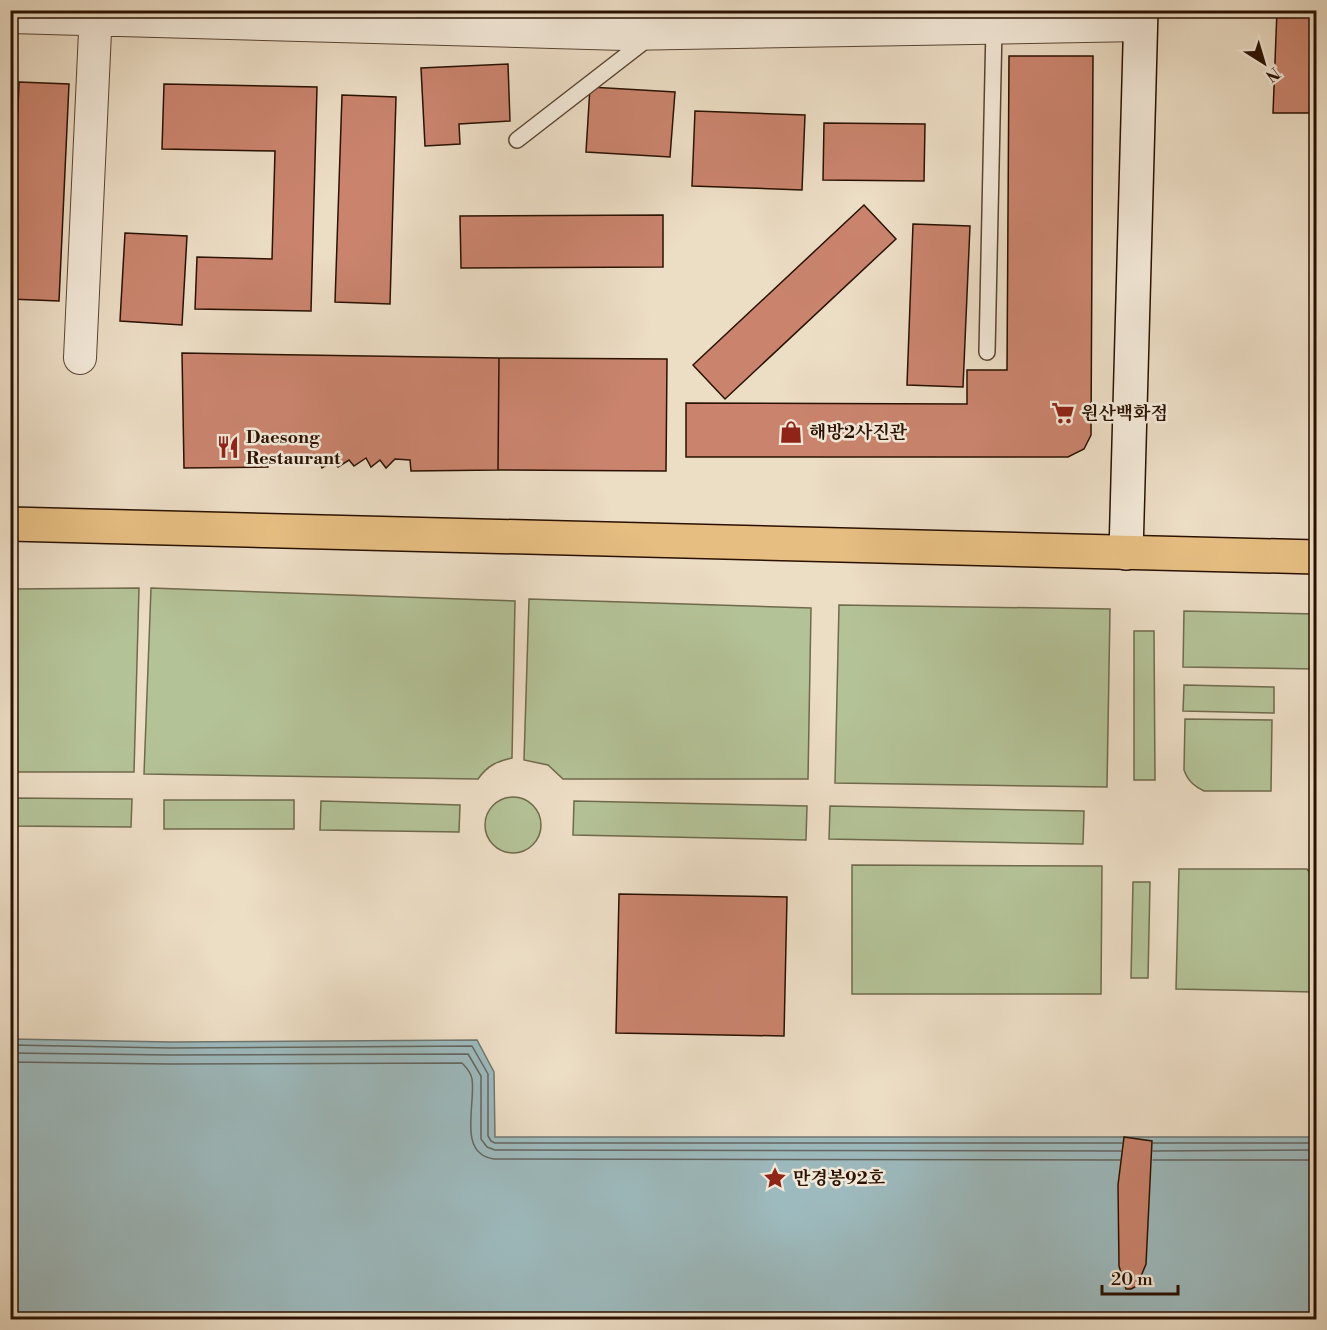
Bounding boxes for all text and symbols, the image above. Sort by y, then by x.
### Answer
north arrow [1234,33,1294,93]
text: N [1261,62,1283,86]
supermarket icon: 원산백화점 [1050,400,1076,426]
place label: 원산백화점 [1081,402,1168,425]
shop icon: 해방2사진관 [778,419,804,445]
place label: 해방2사진관 [809,421,908,444]
place label: Daesong Restaurant [246,426,341,470]
restaurant icon: Daesong Restaurant [215,434,241,460]
place icon: 만경봉92호 [762,1165,788,1191]
place label: 만경봉92호 [793,1167,886,1190]
scale bar [1102,1258,1178,1296]
text: 20 m [1111,1268,1153,1291]

